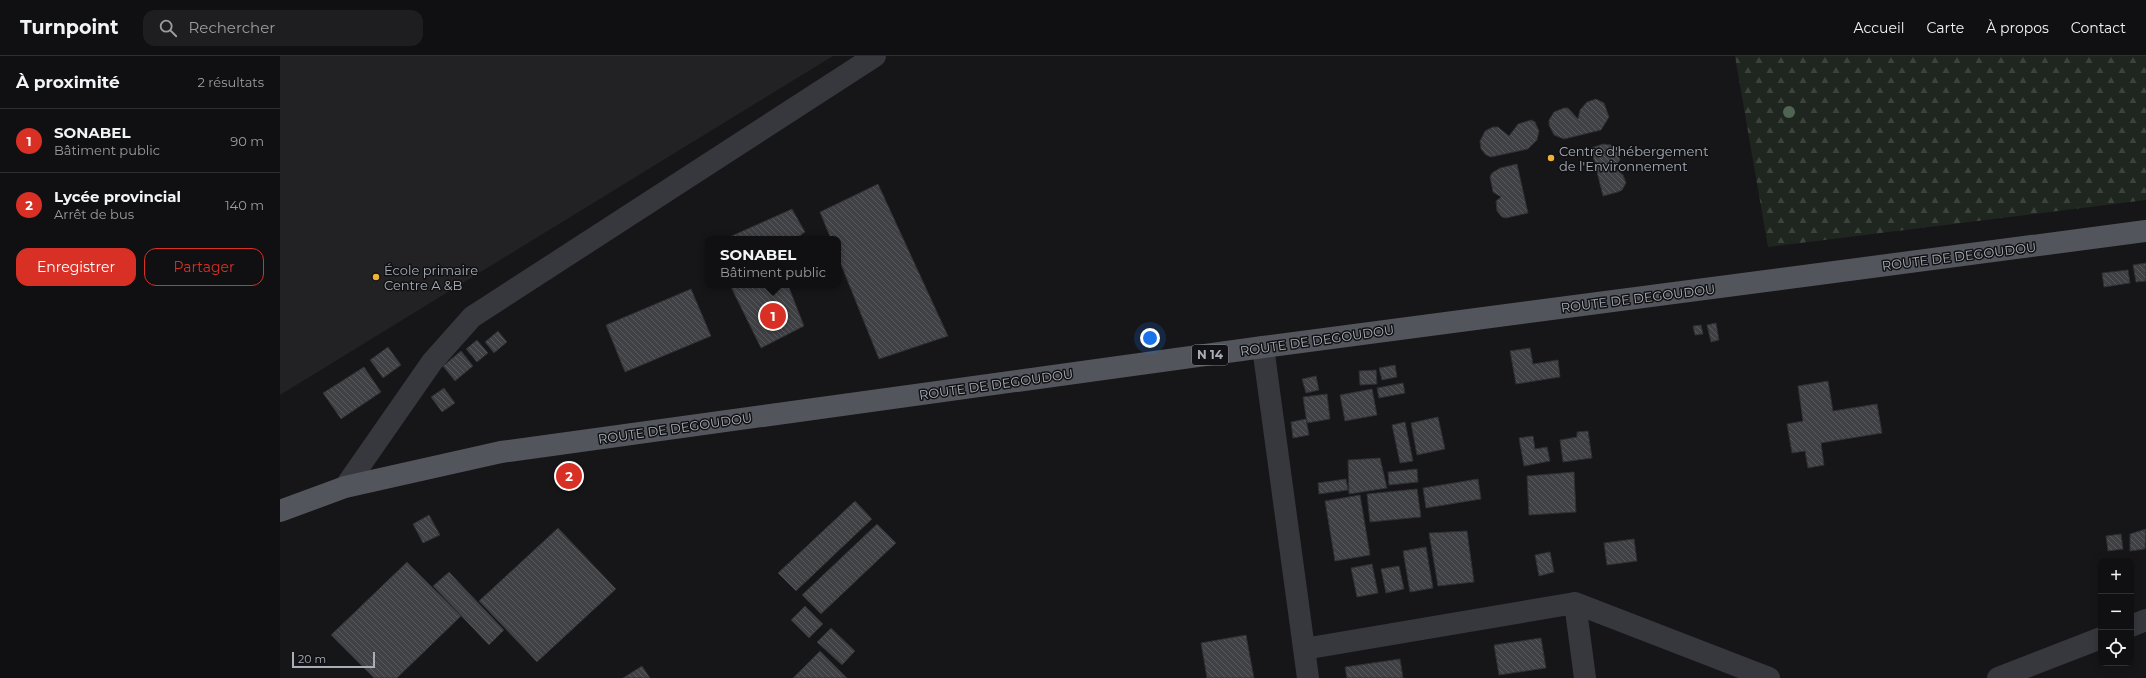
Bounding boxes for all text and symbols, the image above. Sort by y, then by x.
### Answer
search box [143,10,423,46]
text: Turnpoint [20,16,119,39]
icon: search [157,17,179,39]
text: Rechercher [189,18,275,37]
text: Accueil [1854,19,1905,37]
text: Carte [1927,19,1964,37]
text: À propos [1986,19,2049,37]
text: Contact [2071,19,2126,37]
text: À proximité [16,72,120,92]
text: 2 résultats [198,74,264,90]
text: SONABEL [54,123,130,142]
text: 1 [26,133,32,149]
text: 90 m [230,133,264,149]
text: Bâtiment public [54,142,160,158]
place label: Centre d'hébergement de l'Environnement [1559,143,1708,174]
marker: Centre d'hébergement de l'Environnement [1546,153,1556,163]
text: Lycée provincial [54,187,181,206]
text: 2 [25,197,33,213]
text: 140 m [225,197,264,213]
text: Arrêt de bus [54,206,134,222]
popup [705,236,841,288]
street label: ROUTE DE DEGOUDOU [1881,239,2037,273]
text: SONABEL [720,245,796,264]
button: Enregistrer [16,248,136,286]
button: Partager [144,248,264,286]
place label: École primaire Centre A &B [384,262,478,293]
text: Bâtiment public [720,264,826,280]
marker: École primaire Centre A &B [371,272,381,282]
street label: ROUTE DE DEGOUDOU [1560,281,1716,315]
pin: 1 [760,301,786,331]
street label: ROUTE DE DEGOUDOU [1239,321,1395,359]
your location [1140,328,1160,348]
road number: N 14 [1192,345,1228,365]
street label: ROUTE DE DEGOUDOU [918,365,1074,403]
street label: ROUTE DE DEGOUDOU [597,409,753,447]
pin: 2 [556,461,582,491]
map controls [2098,558,2134,666]
button: + [2098,558,2134,594]
button: − [2098,594,2134,630]
button: locate [2098,630,2134,666]
scale bar [292,650,375,669]
text: 20 m [298,652,326,666]

